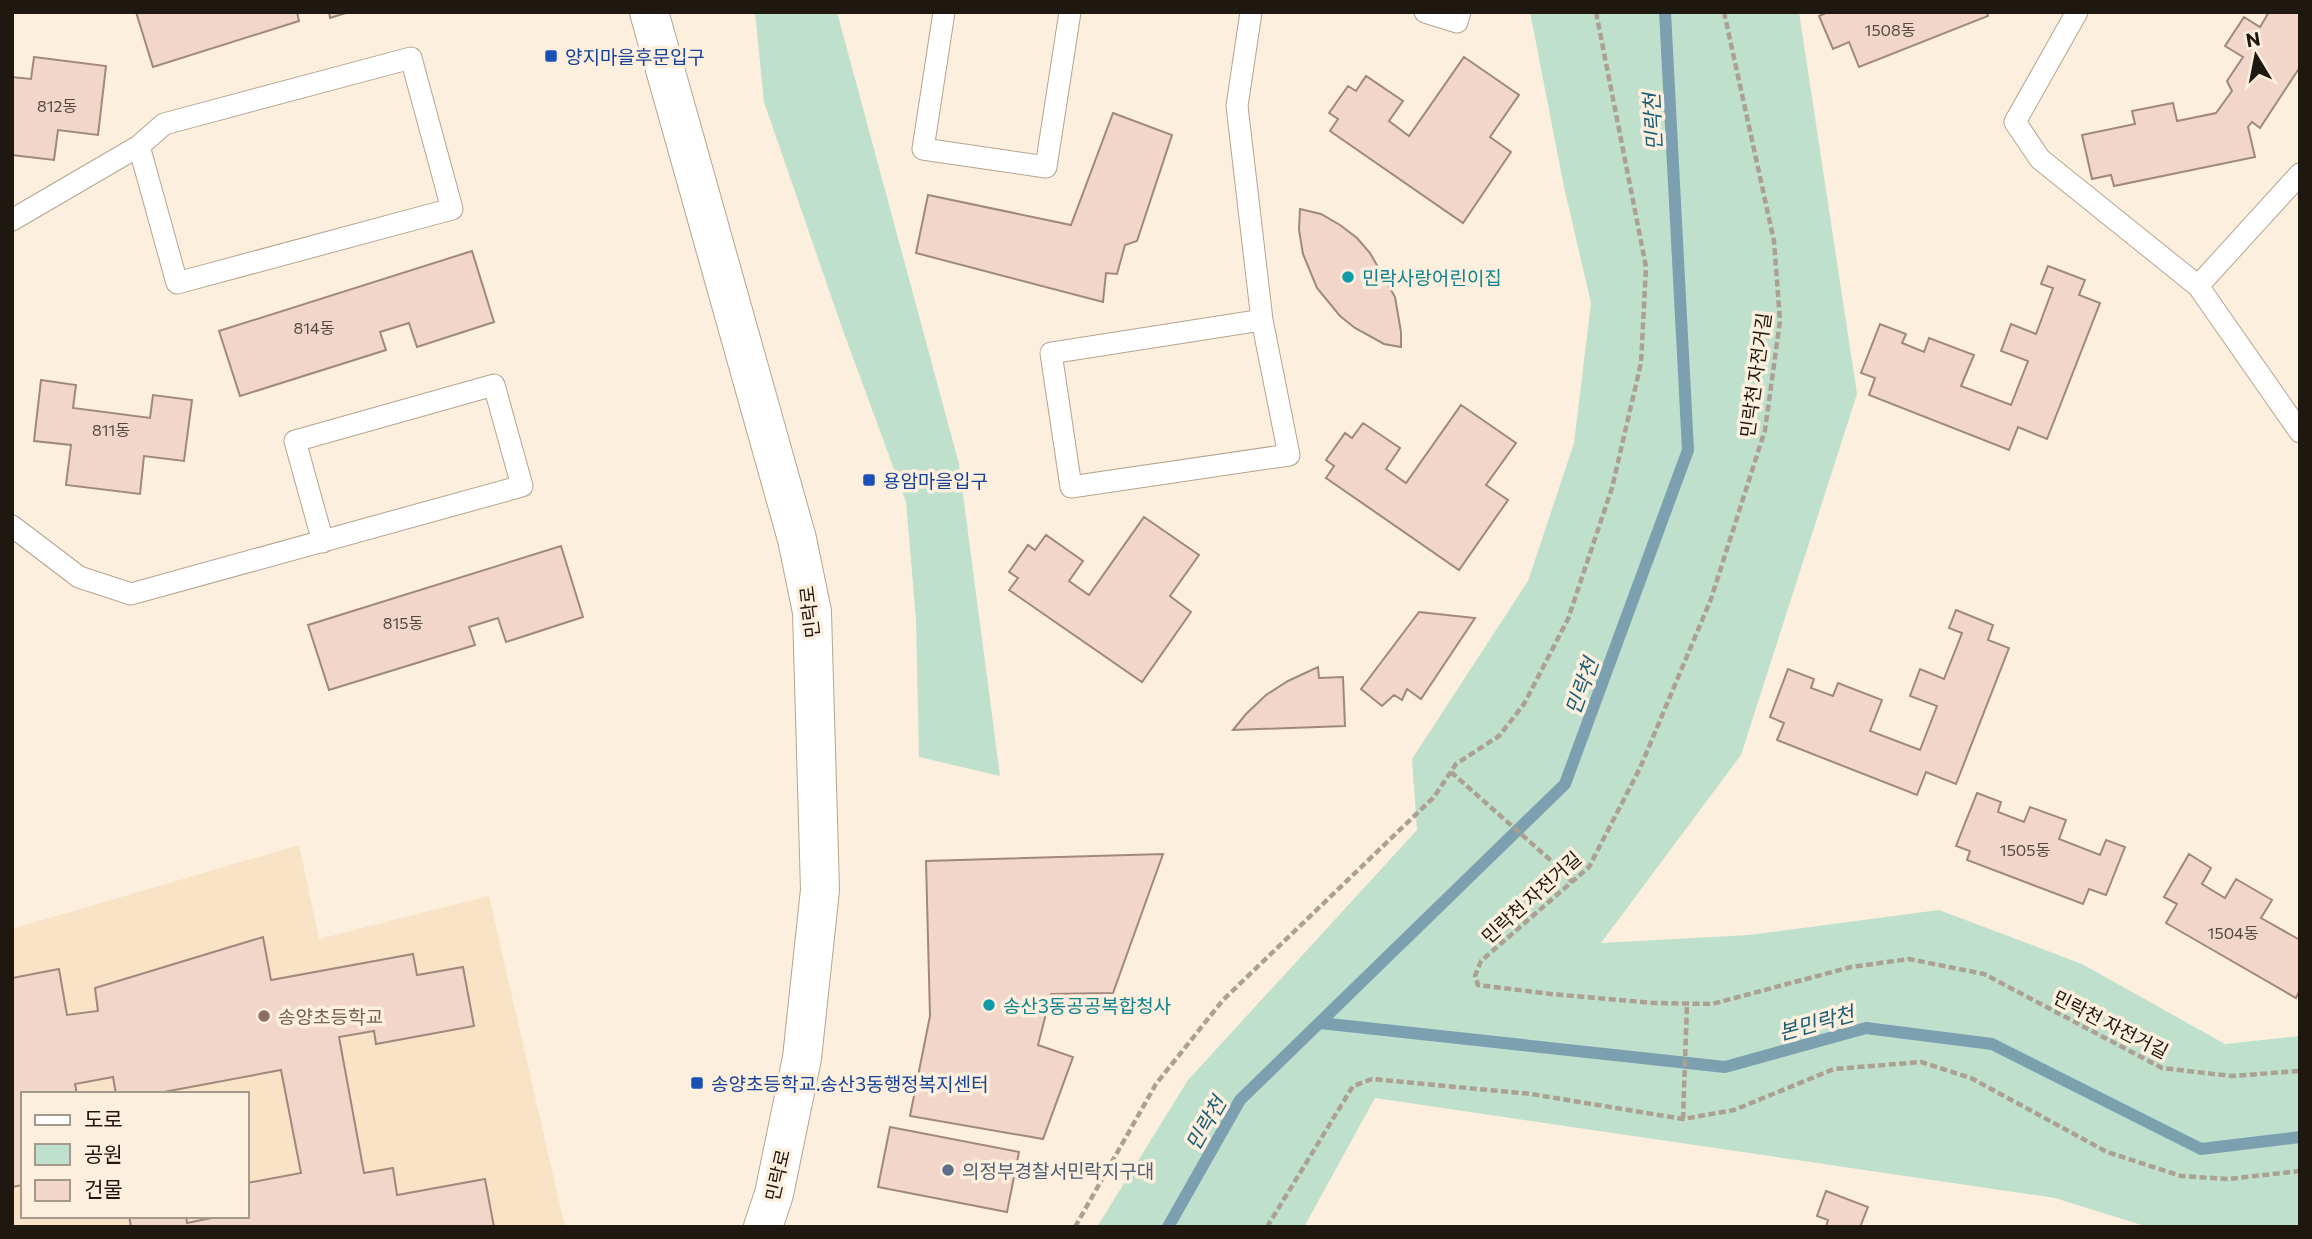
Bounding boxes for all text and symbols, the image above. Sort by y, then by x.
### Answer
house number: 1508동 [1865,20,1916,39]
north arrow [2221,21,2291,91]
text: N [2244,26,2262,51]
place label: 양지마을후문입구 [565,45,705,68]
marker: 양지마을후문입구 [543,48,559,64]
water label: 민락천 [1638,90,1666,152]
house number: 812동 [37,96,77,115]
place label: 민락사랑어린이집 [1362,266,1502,289]
marker: 민락사랑어린이집 [1340,269,1356,285]
street label: 민락천 자전거길 [1735,311,1775,439]
house number: 814동 [294,318,335,337]
house number: 811동 [92,420,130,439]
place label: 용암마을입구 [883,469,988,492]
marker: 용암마을입구 [861,472,877,488]
street label: 민락로 [794,585,824,639]
house number: 815동 [383,613,424,632]
water label: 민락천 [1559,652,1604,718]
house number: 1505동 [2000,840,2050,859]
street label: 민락천 자전거길 [1476,846,1586,948]
house number: 1504동 [2208,923,2259,942]
street label: 민락천 자전거길 [2050,985,2172,1063]
place label: 송산3동공공복합청사 [1003,994,1171,1017]
marker: 송산3동공공복합청사 [981,997,997,1013]
water label: 본민락천 [1775,999,1859,1044]
place label: 송양초등학교 [278,1005,383,1028]
marker: 송양초등학교 [256,1008,272,1024]
place label: 송양초등학교.송산3동행정복지센터 [711,1072,989,1095]
marker: 송양초등학교.송산3동행정복지센터 [689,1075,705,1091]
water label: 민락천 [1180,1089,1232,1154]
legend [21,1092,248,1218]
text: 도로 [84,1106,123,1131]
text: 공원 [84,1141,123,1166]
street label: 민락로 [760,1147,794,1203]
place label: 의정부경찰서민락지구대 [962,1159,1154,1182]
marker: 의정부경찰서민락지구대 [940,1162,956,1178]
text: 건물 [84,1176,123,1201]

